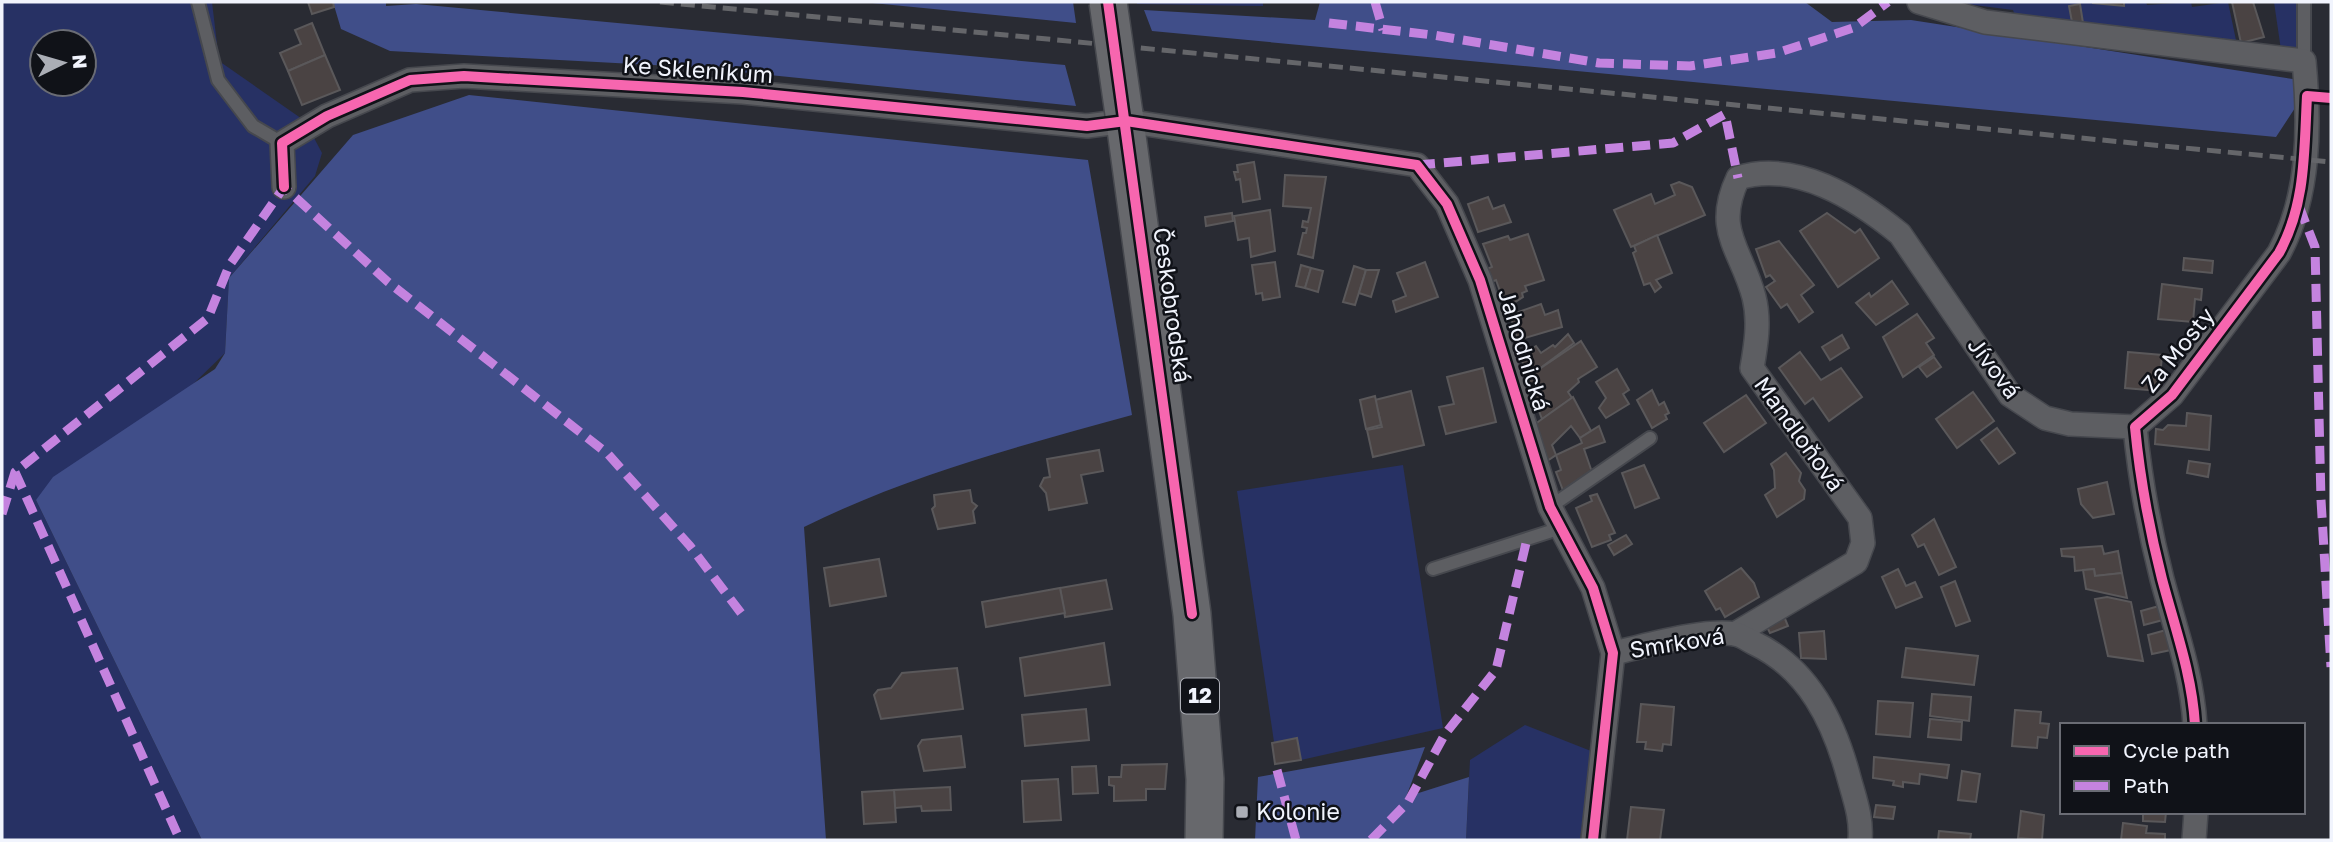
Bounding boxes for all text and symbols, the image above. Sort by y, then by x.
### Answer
north arrow [28,28,98,98]
street label: Ke Skleníkům [622,50,774,88]
text: N [68,53,93,70]
street label: Českobrodská [1148,226,1198,384]
street label: Jahodnická [1493,285,1557,414]
street label: Za Mosty [2135,301,2220,397]
street label: Jívová [1963,331,2027,404]
street label: Mandloňová [1749,371,1851,496]
street label: Smrková [1628,621,1726,663]
road number: 12 [1181,678,1219,714]
legend [2060,723,2305,814]
text: Cycle path [2123,737,2230,763]
text: Path [2123,772,2170,798]
place label: Kolonie [1256,797,1340,825]
marker: Kolonie [1234,804,1250,820]

